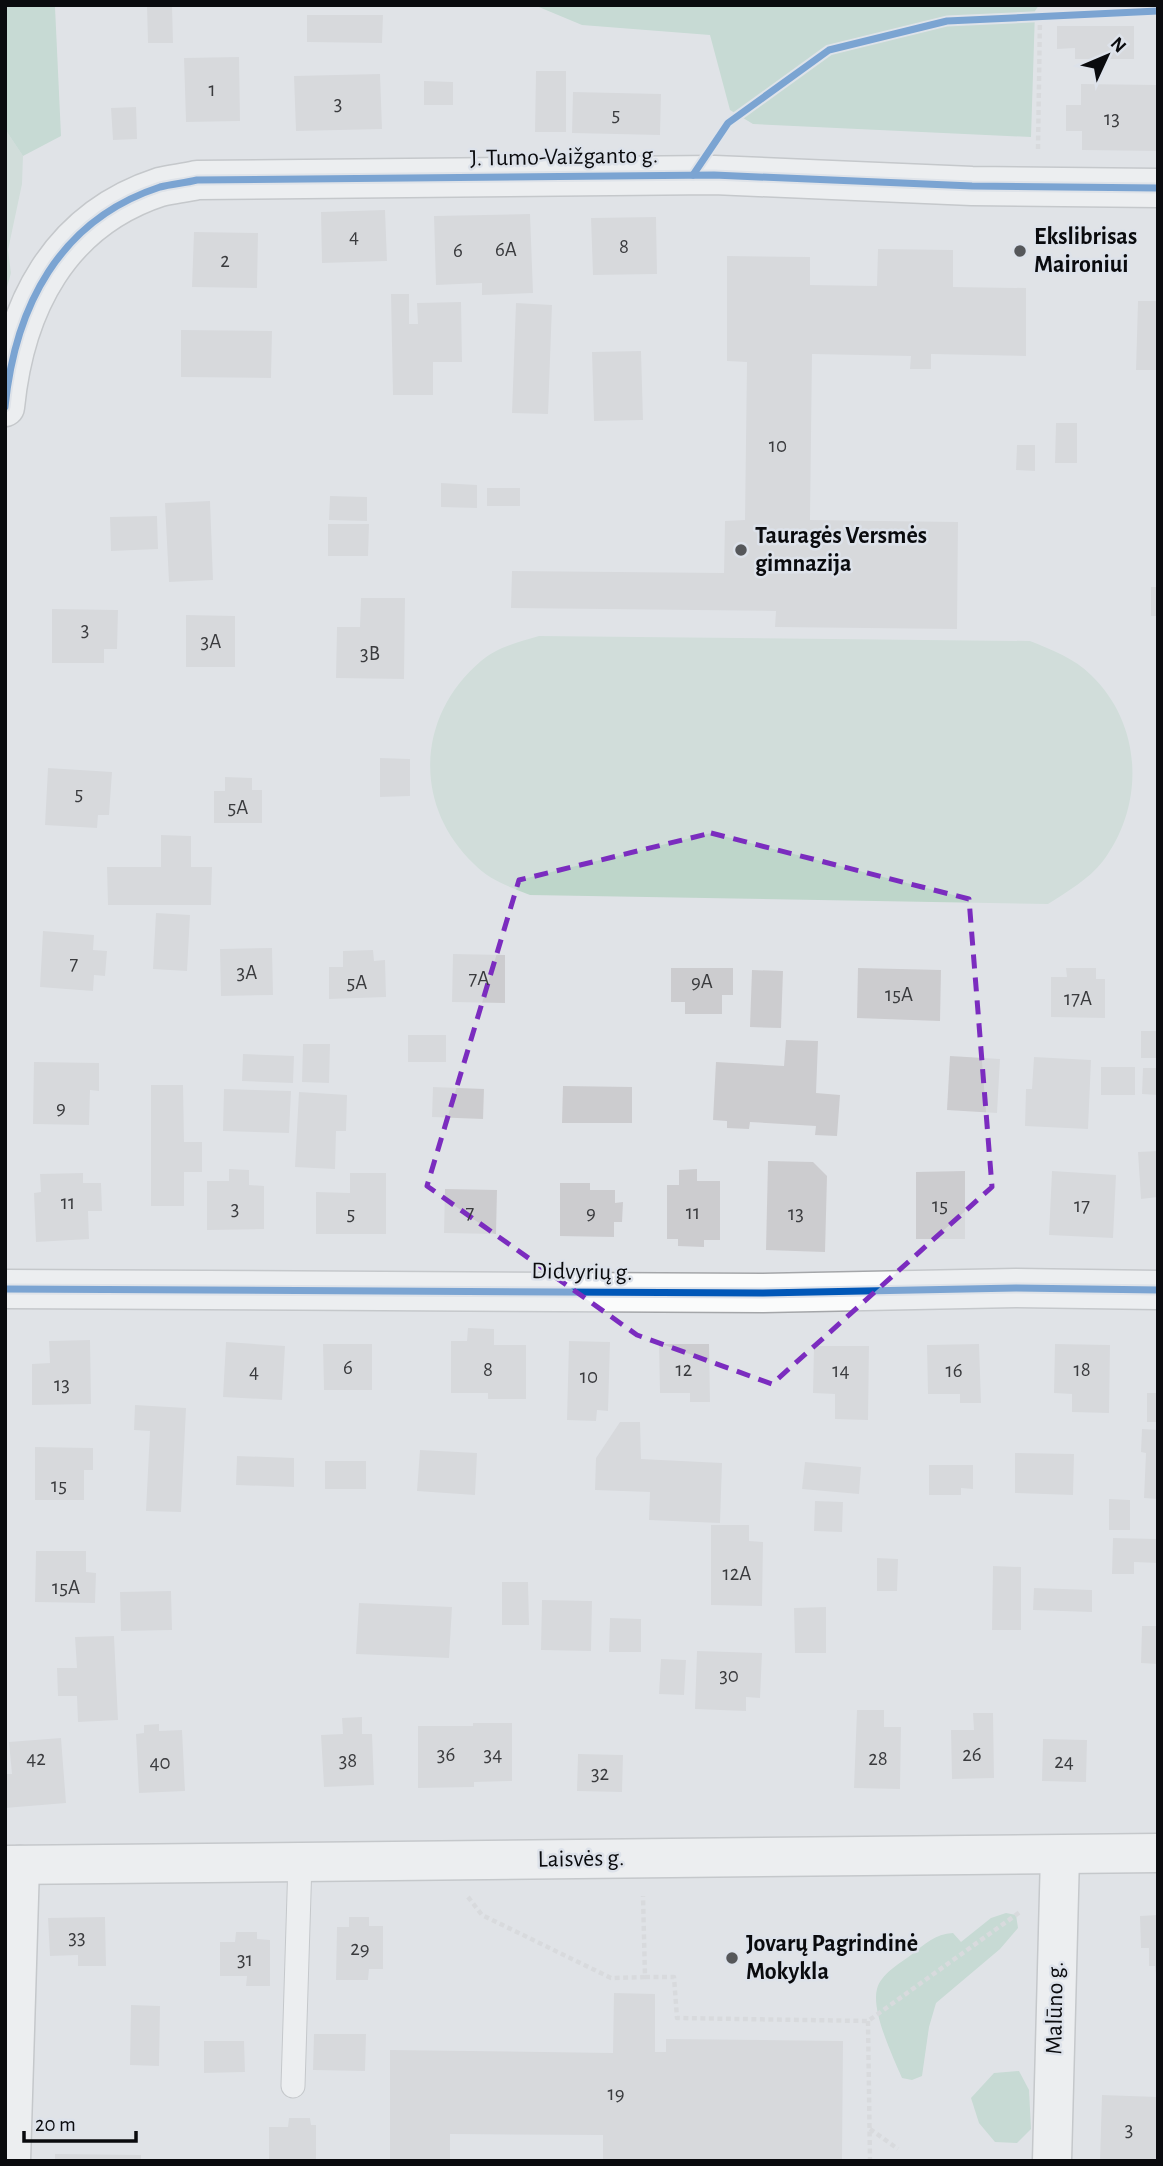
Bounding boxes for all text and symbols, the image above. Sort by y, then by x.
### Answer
north arrow [1072,21,1142,91]
text: N [1107,34,1130,57]
house number: 1 [208,79,216,100]
house number: 3 [334,93,342,114]
house number: 5 [612,104,620,125]
house number: 13 [1104,108,1120,129]
street label: J. Tumo-Vaižganto g. [470,143,658,171]
place label: Ekslibrisas Maironiui [1034,225,1137,277]
house number: 4 [349,226,359,247]
house number: 8 [619,236,629,257]
house number: 6A [495,239,517,260]
house number: 6 [453,240,463,261]
marker: Ekslibrisas Maironiui [1012,243,1028,259]
house number: 2 [220,250,230,271]
house number: 10 [769,435,787,456]
place label: Tauragės Versmės gimnazija [755,524,927,576]
marker: Tauragės Versmės gimnazija [733,542,749,558]
house number: 3 [81,619,89,640]
house number: 3A [201,631,221,652]
house number: 3B [360,643,380,664]
house number: 5 [75,783,83,804]
house number: 5A [228,797,248,818]
house number: 7 [70,953,79,974]
house number: 3A [237,962,257,983]
house number: 7A [469,968,489,989]
house number: 9A [691,971,713,992]
house number: 5A [347,972,367,993]
house number: 15A [885,984,913,1005]
house number: 17A [1064,988,1092,1009]
house number: 9 [56,1097,66,1118]
house number: 11 [61,1192,75,1213]
house number: 15 [932,1195,948,1216]
house number: 17 [1074,1195,1090,1216]
house number: 3 [231,1198,239,1219]
house number: 7 [466,1202,475,1223]
house number: 9 [586,1202,596,1223]
house number: 11 [686,1202,700,1223]
house number: 5 [347,1203,355,1224]
house number: 13 [788,1203,804,1224]
street label: Didvyrių g. [531,1259,633,1285]
house number: 6 [343,1357,353,1378]
house number: 8 [483,1359,493,1380]
house number: 12 [676,1359,692,1380]
house number: 18 [1073,1359,1091,1380]
house number: 14 [832,1360,850,1381]
house number: 16 [945,1360,963,1381]
house number: 4 [249,1361,259,1382]
house number: 10 [580,1366,598,1387]
house number: 13 [54,1374,70,1395]
house number: 15 [51,1475,67,1496]
house number: 12A [723,1563,751,1584]
house number: 15A [52,1577,80,1598]
house number: 30 [719,1665,739,1686]
house number: 36 [437,1744,455,1765]
house number: 34 [484,1744,502,1765]
house number: 26 [962,1744,982,1765]
house number: 42 [26,1748,46,1769]
house number: 28 [868,1748,888,1769]
house number: 38 [339,1750,357,1771]
house number: 24 [1054,1751,1074,1772]
house number: 40 [149,1752,171,1773]
house number: 32 [591,1763,609,1784]
street label: Laisvės g. [537,1846,625,1872]
house number: 33 [68,1927,86,1948]
place label: Jovarų Pagrindinė Mokykla [746,1932,918,1984]
house number: 29 [350,1938,370,1959]
house number: 31 [237,1949,253,1970]
marker: Jovarų Pagrindinė Mokykla [724,1950,740,1966]
street label: Malūno g. [1042,1961,1068,2055]
house number: 19 [607,2083,625,2104]
scale bar [24,2100,136,2144]
text: 20 m [35,2114,76,2135]
house number: 3 [1125,2119,1133,2140]

